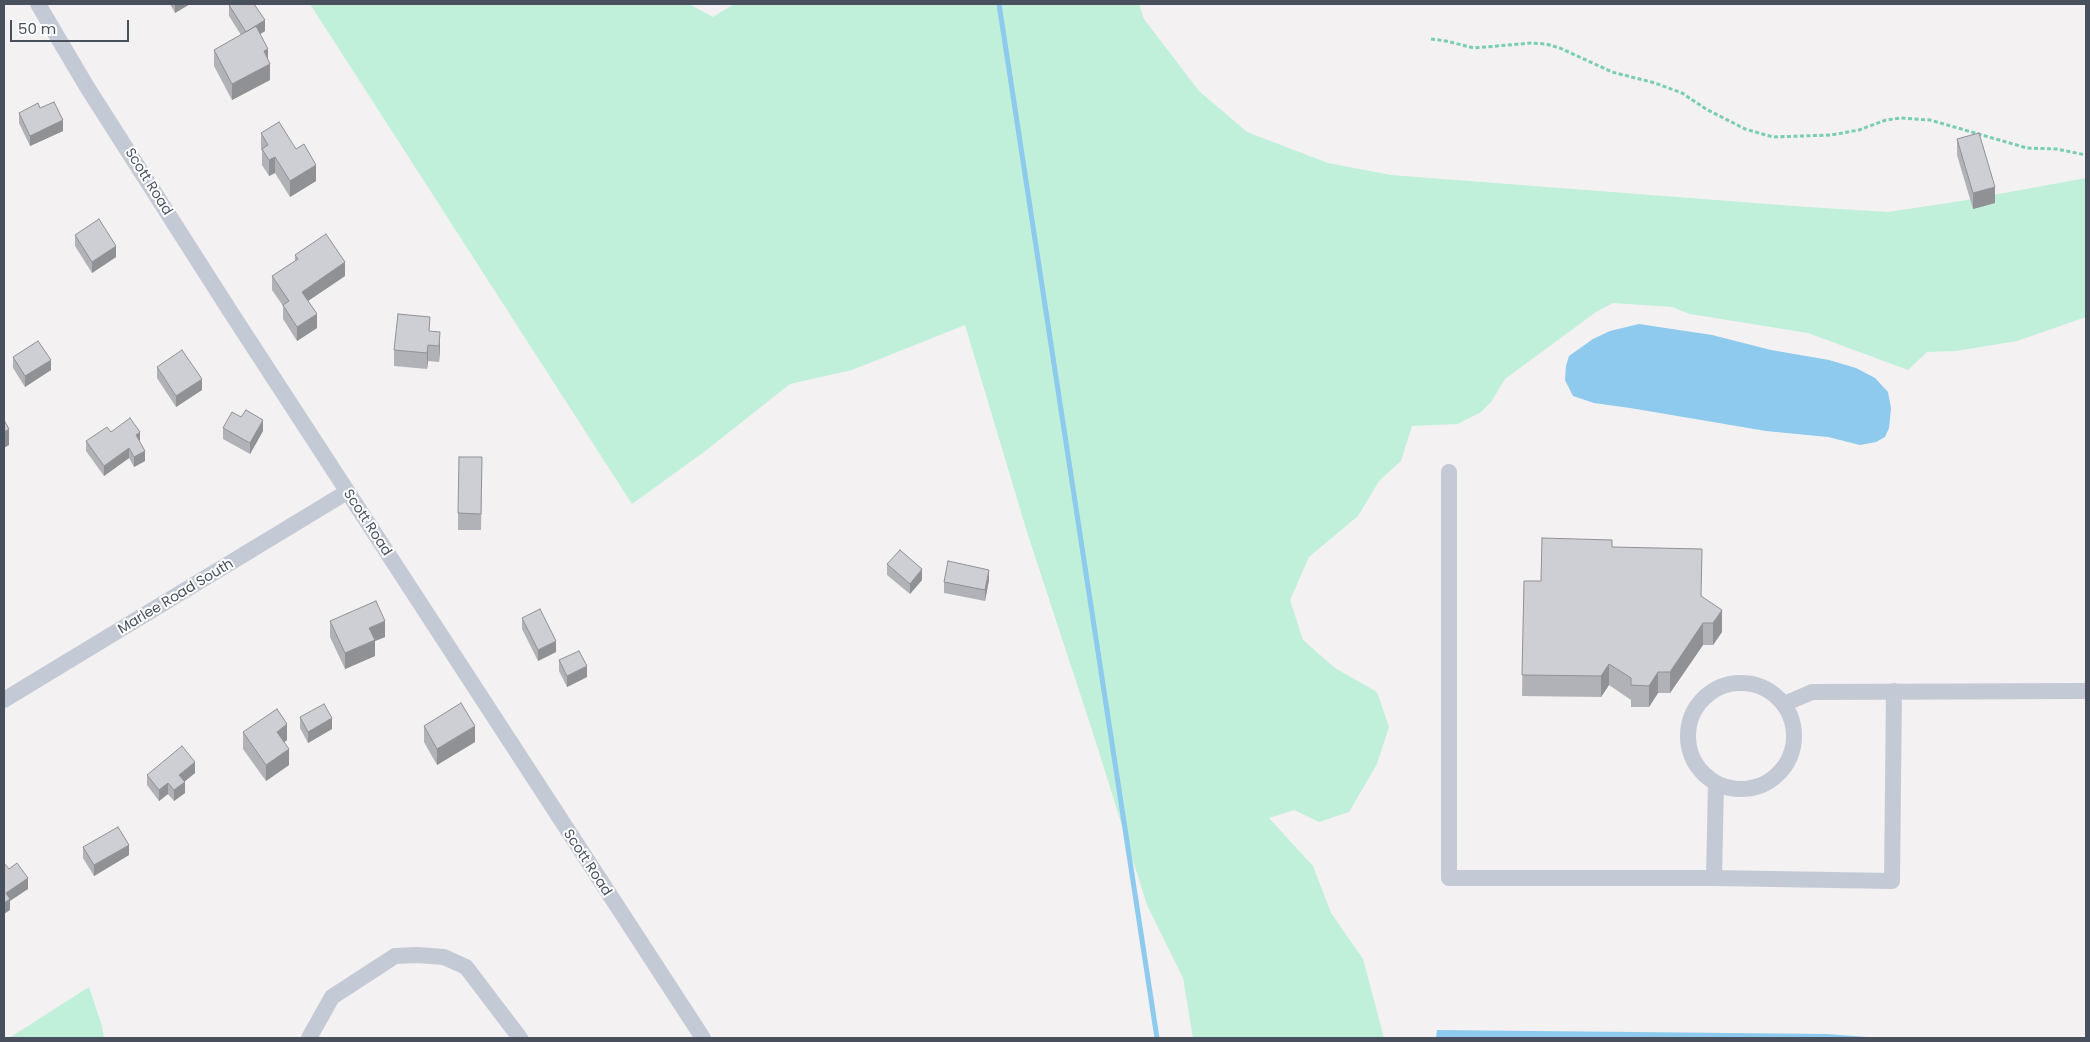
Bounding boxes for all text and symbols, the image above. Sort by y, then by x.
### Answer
scale bar [12,10,131,42]
text: 50 m [18,18,56,39]
street label: Scott Road [121,145,175,219]
street label: Scott Road [339,487,395,559]
street label: Marlee Road South [115,556,237,638]
street label: Scott Road [559,827,615,899]

